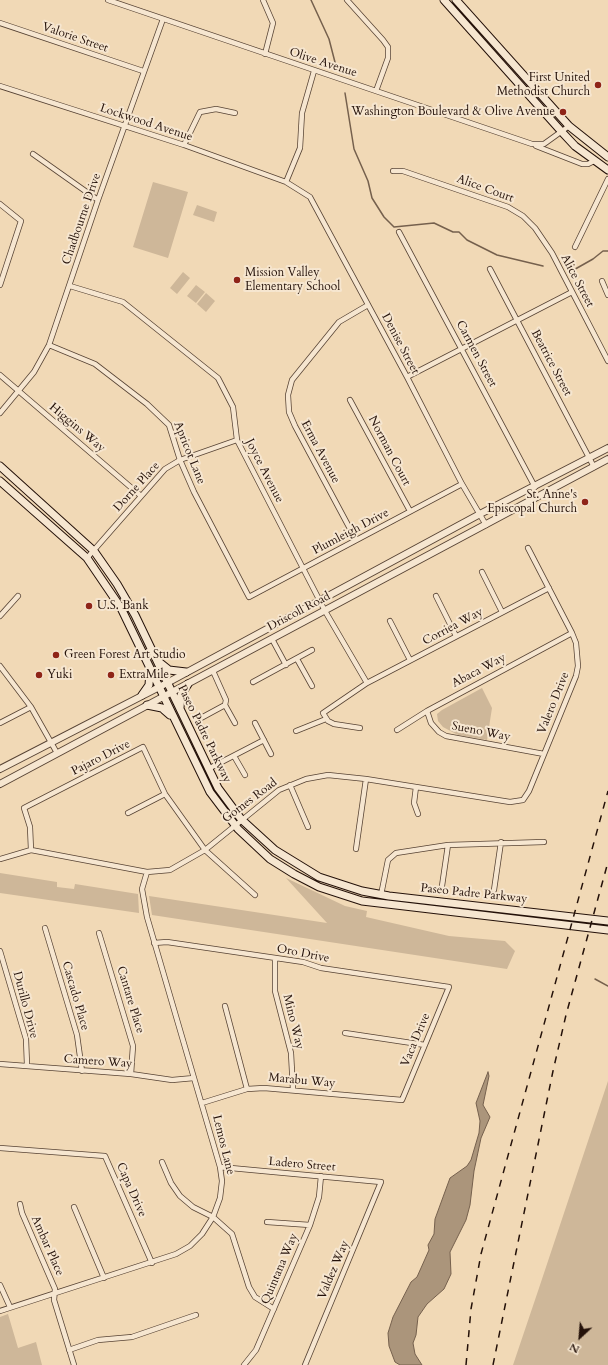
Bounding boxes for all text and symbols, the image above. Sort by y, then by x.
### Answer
street label: Valorie Street [40,20,110,56]
street label: Olive Avenue [287,45,359,81]
place label: First United Methodist Church [497,71,590,99]
marker: First United Methodist Church [593,80,603,90]
street label: Lockwood Avenue [98,101,194,145]
place label: Washington Boulevard & Olive Avenue [351,105,555,119]
marker: Washington Boulevard & Olive Avenue [558,107,568,117]
street label: Chadbourne Drive [60,171,104,267]
street label: Alice Court [455,172,515,206]
street label: Alice Street [557,252,597,310]
place label: Mission Valley Elementary School [245,266,340,294]
marker: Mission Valley Elementary School [232,275,242,285]
street label: Denise Street [378,311,422,377]
street label: Carmen Street [452,318,500,390]
street label: Beatrice Street [527,327,575,399]
street label: Higgins Way [46,400,108,456]
street label: Norman Court [365,414,413,488]
street label: Erma Avenue [297,418,343,486]
street label: Apricot Lane [170,420,208,486]
street label: Joyce Avenue [242,437,286,505]
street label: Dorne Place [111,459,163,515]
place label: St. Anne's Episcopal Church [487,488,577,516]
marker: St. Anne's Episcopal Church [580,497,590,507]
street label: Plumleigh Drive [310,506,392,558]
street label: Driscoll Road [265,589,333,635]
place label: U.S. Bank [97,599,149,613]
marker: U.S. Bank [84,601,94,611]
street label: Corriea Way [420,605,486,649]
place label: Green Forest Art Studio [64,648,186,662]
marker: Green Forest Art Studio [51,650,61,660]
street label: Abaca Way [450,651,508,691]
place label: Yuki [47,668,72,682]
place label: ExtraMile [119,668,169,682]
marker: Yuki [34,670,44,680]
marker: ExtraMile [106,670,116,680]
street label: Valero Drive [535,670,573,736]
street label: Paseo Padre Parkway [174,683,234,785]
street label: Sueno Way [450,719,512,745]
street label: Pajaro Drive [69,737,133,779]
street label: Gomes Road [220,776,280,826]
street label: Paseo Padre Parkway [420,881,528,907]
street label: Oro Drive [275,942,331,966]
street label: Cascado Place [58,960,92,1032]
street label: Cantare Place [113,965,147,1035]
street label: Durillo Drive [9,970,41,1040]
street label: Mino Way [279,993,307,1051]
street label: Vaca Drive [398,1011,434,1069]
street label: Camero Way [63,1052,133,1072]
street label: Marabu Way [268,1071,336,1091]
street label: Lemos Lane [209,1114,237,1176]
street label: Ladero Street [268,1155,336,1175]
street label: Capa Drive [113,1160,149,1220]
street label: Ambar Place [27,1214,67,1278]
street label: Quintana Way [259,1231,301,1307]
street label: Valdez Way [315,1239,353,1301]
north arrow [560,1317,600,1357]
text: N [567,1339,582,1357]

